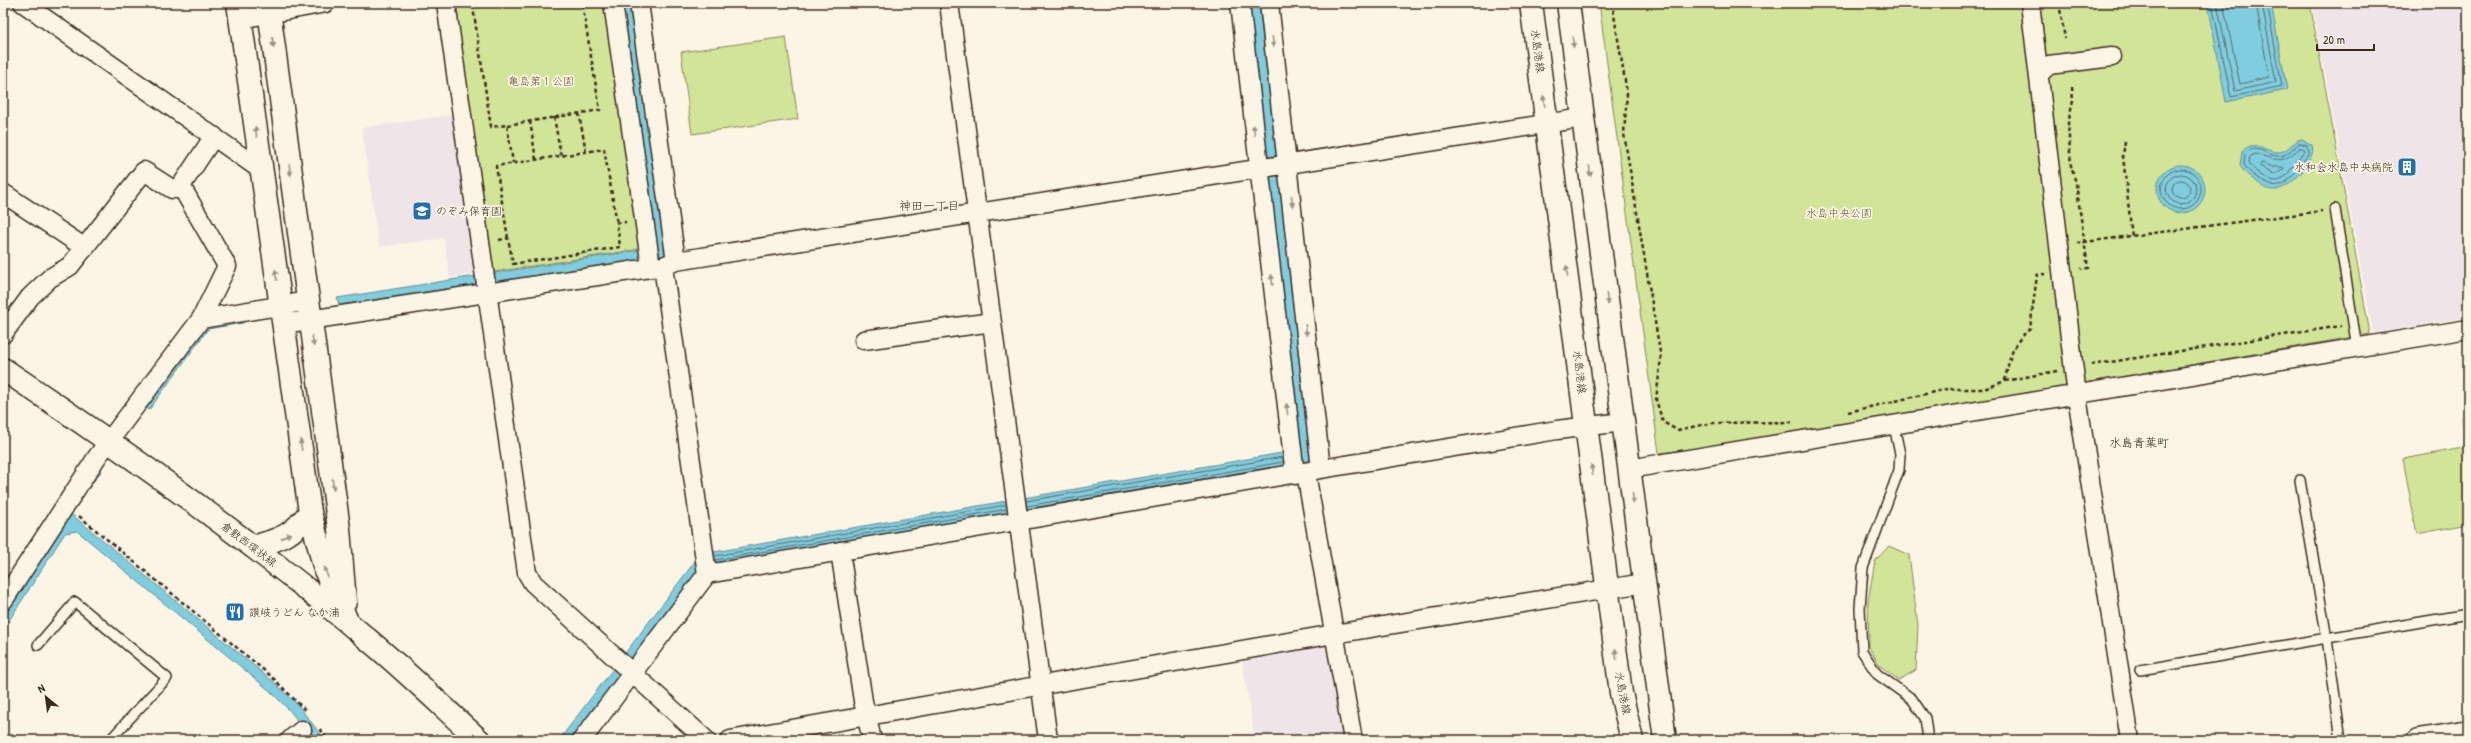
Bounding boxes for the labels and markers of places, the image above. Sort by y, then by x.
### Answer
building icon: 水和会水島中央病院 [2396,156,2418,178]
place label: 水和会水島中央病院 [2294,160,2393,174]
school or university icon: のぞみ保育園 [411,200,433,222]
place label: のぞみ保育園 [436,204,502,218]
restaurant icon: 讃岐うどん なか浦 [224,601,246,623]
place label: 讃岐うどん なか浦 [249,605,340,619]

